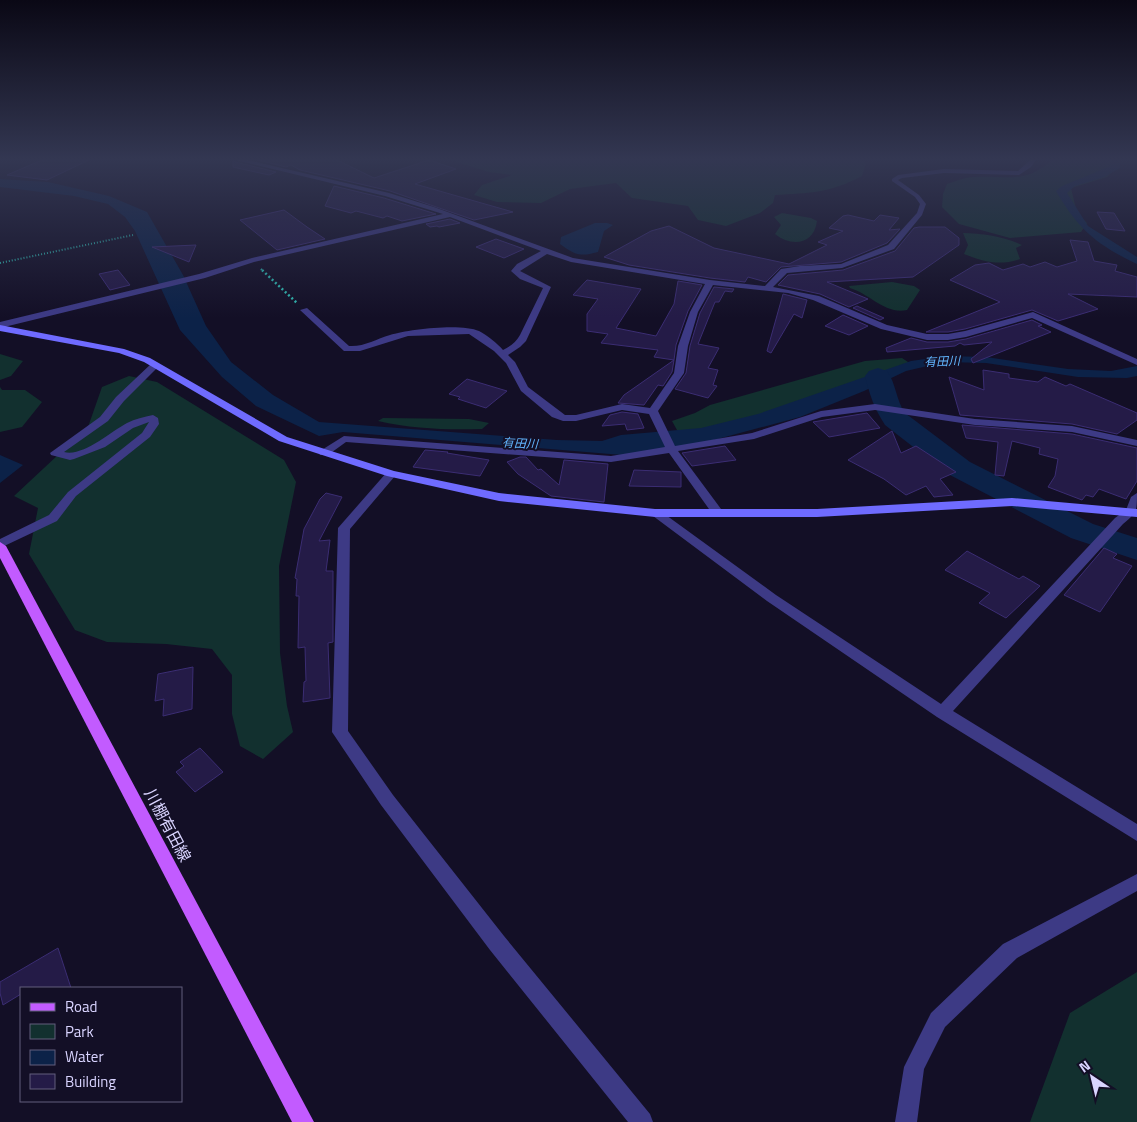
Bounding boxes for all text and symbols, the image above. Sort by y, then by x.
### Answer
water label: 有田川 [924,351,962,371]
water label: 有田川 [502,433,540,454]
street label: 川棚有田線 [139,784,197,866]
legend [20,987,182,1102]
text: Road [65,995,97,1018]
text: Park [65,1020,94,1043]
text: Water [65,1045,104,1068]
north arrow [1067,1052,1117,1102]
text: N [1074,1055,1094,1077]
text: Building [65,1070,116,1093]

